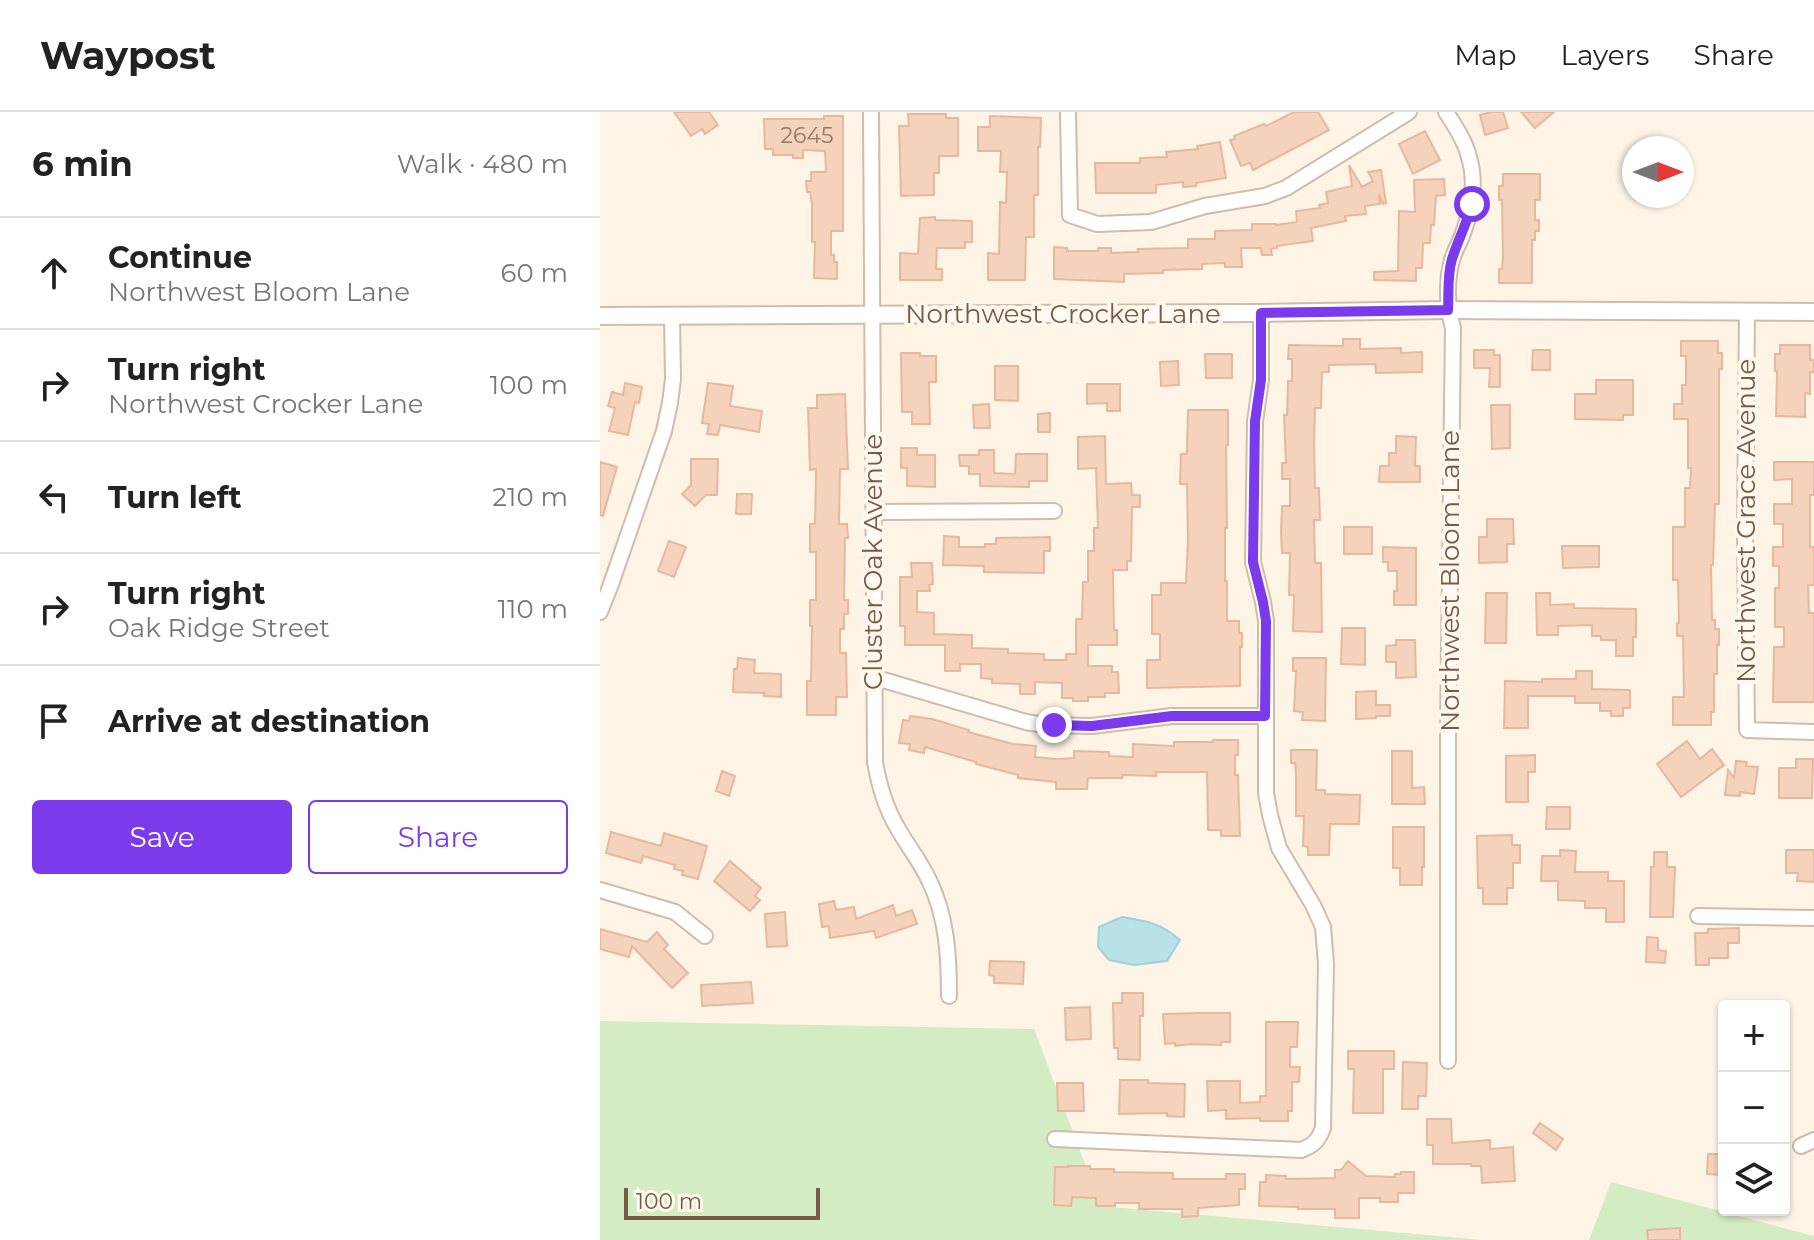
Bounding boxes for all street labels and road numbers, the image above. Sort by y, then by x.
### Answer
street label: Northwest Crocker Lane [905,298,1221,330]
street label: Northwest Grace Avenue [1730,359,1762,683]
street label: Northwest Bloom Lane [1434,430,1466,732]
street label: Cluster Oak Avenue [857,434,889,690]

